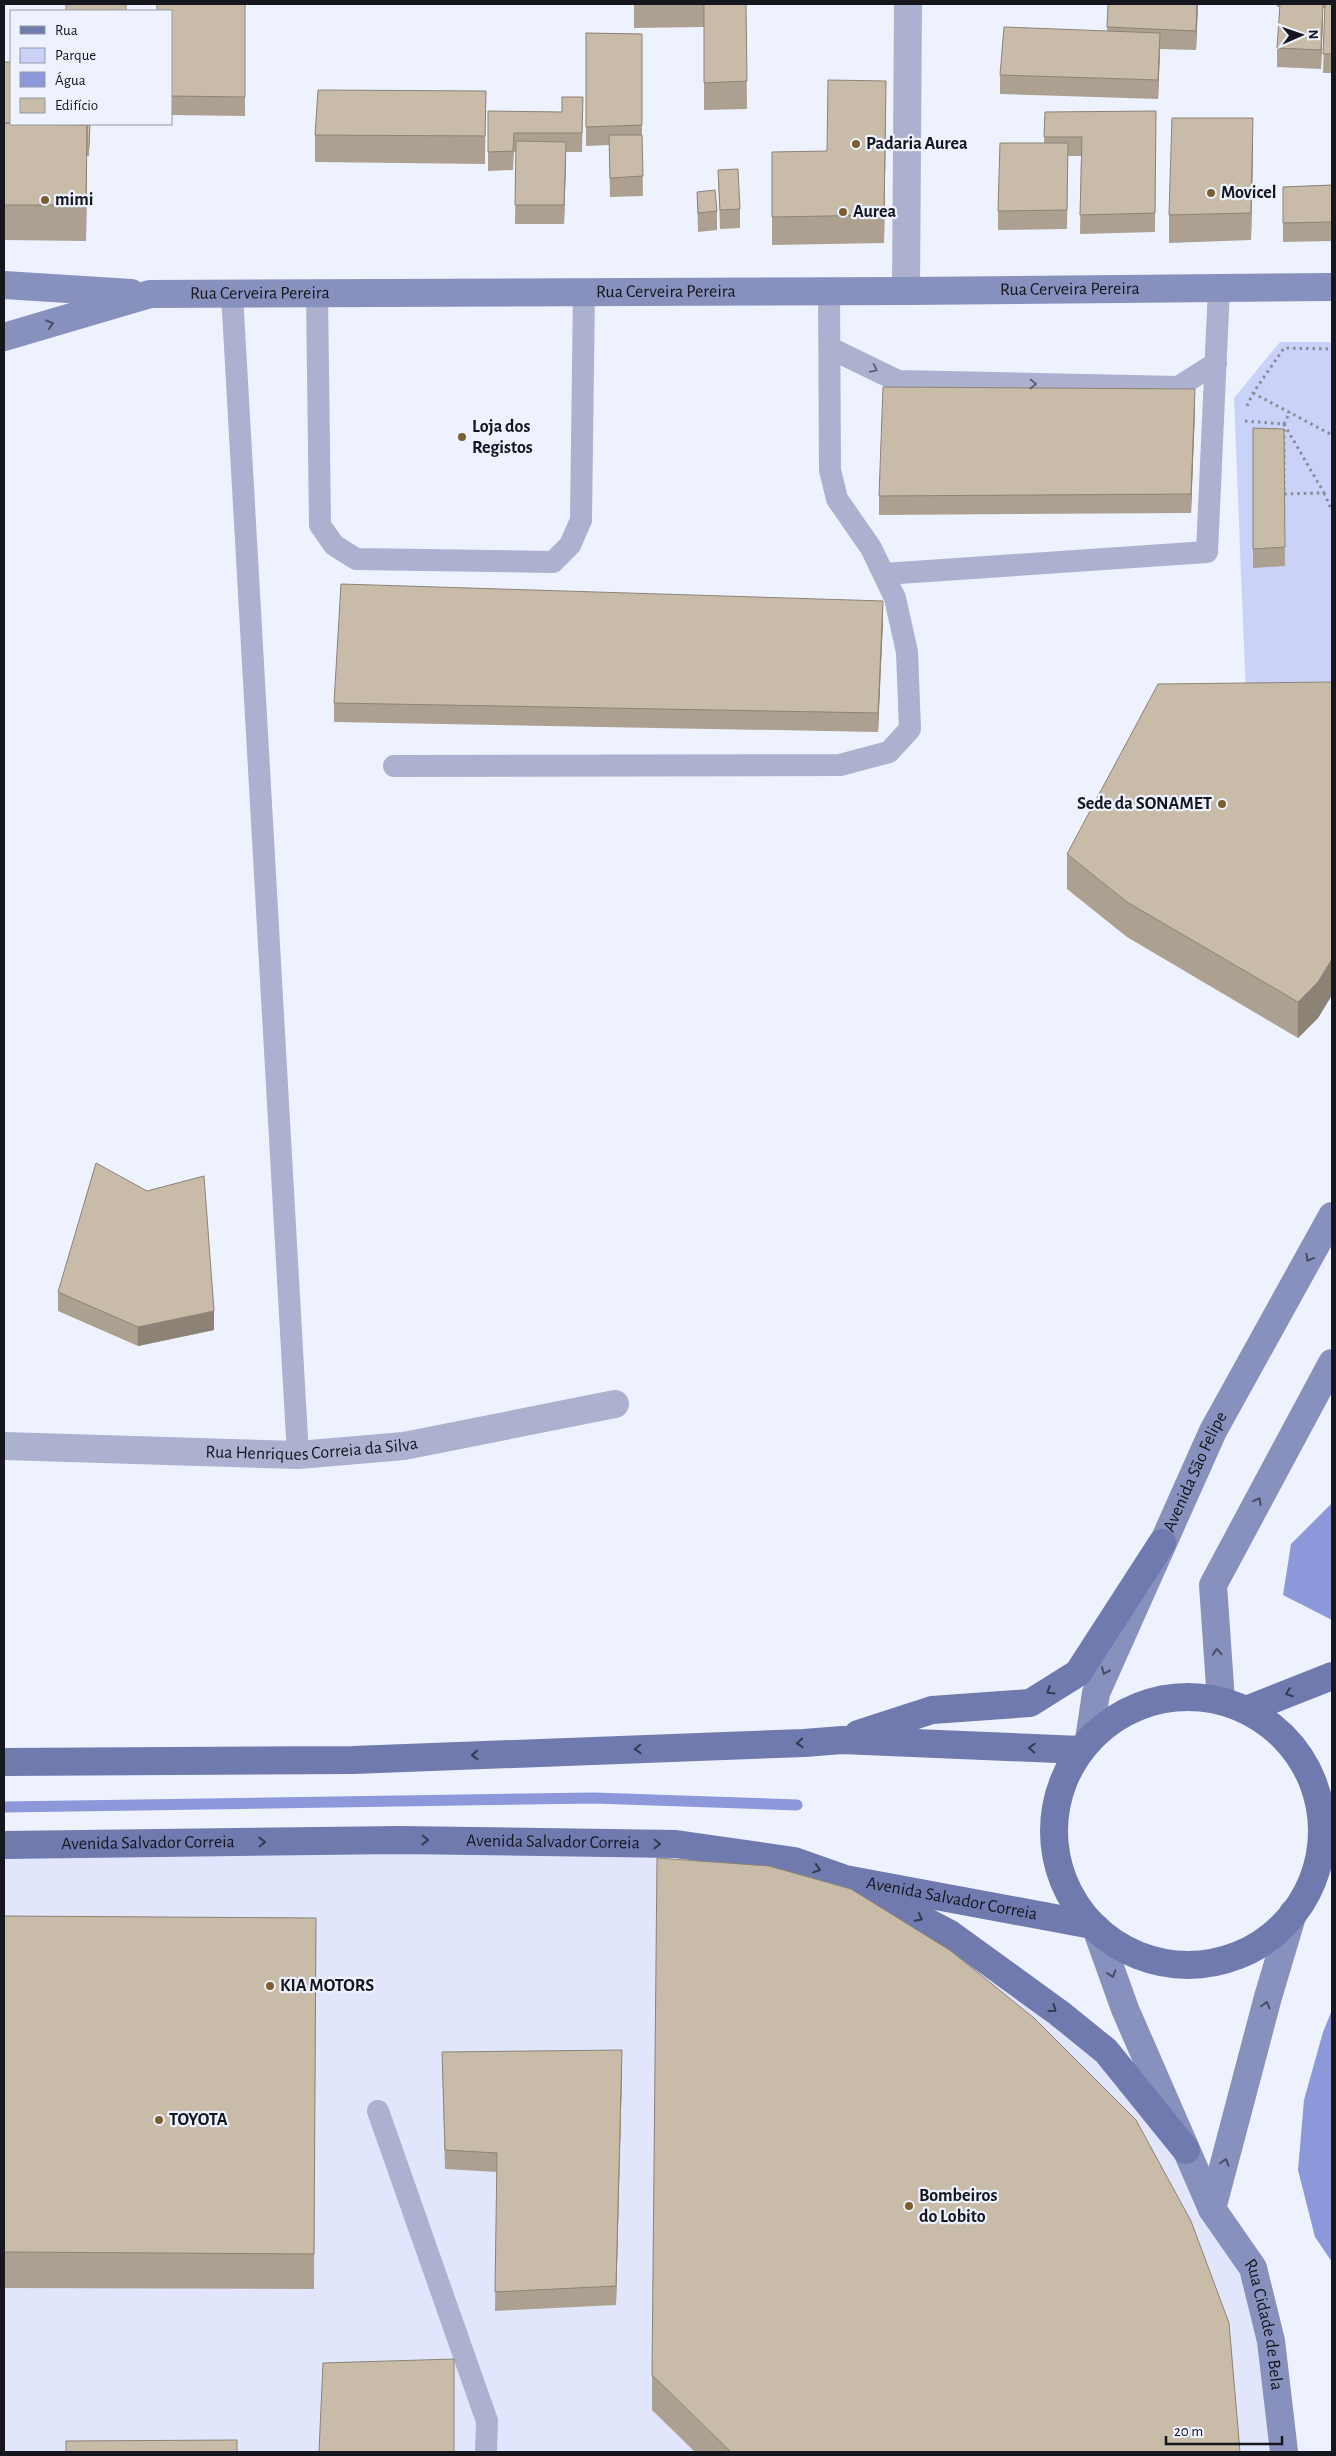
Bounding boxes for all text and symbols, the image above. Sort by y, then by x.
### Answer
legend [10,10,172,125]
north arrow [1276,10,1326,60]
text: Rua [55,23,78,38]
text: N [1306,29,1320,40]
text: Parque [55,48,96,63]
text: Água [55,71,86,88]
text: Edifício [55,98,98,113]
place label: Padaria Aurea [866,135,968,153]
marker: Padaria Aurea [850,138,862,150]
place label: Movicel [1221,184,1277,202]
marker: Movicel [1205,187,1217,199]
place label: mimi [55,191,93,209]
marker: mimi [39,194,51,206]
place label: Aurea [853,203,896,221]
marker: Aurea [837,206,849,218]
street label: Rua Cerveira Pereira [1000,280,1140,299]
street label: Rua Cerveira Pereira [596,283,736,301]
street label: Rua Cerveira Pereira [190,284,330,303]
one-way arrow [46,319,54,329]
one-way arrow [868,363,877,373]
one-way arrow [1030,379,1038,389]
place label: Loja dos Registos [472,418,533,457]
marker: Loja dos Registos [456,431,468,443]
place label: Sede da SONAMET [1077,795,1212,813]
marker: Sede da SONAMET [1216,798,1228,810]
one-way arrow [1305,1253,1315,1262]
street label: Avenida São Felipe [1160,1409,1231,1535]
street label: Rua Henriques Correia da Silva [205,1434,419,1464]
one-way arrow [1252,1497,1262,1506]
one-way arrow [1212,1648,1223,1656]
one-way arrow [1101,1666,1112,1675]
one-way arrow [1046,1685,1055,1694]
one-way arrow [1285,1687,1294,1697]
one-way arrow [796,1738,804,1749]
one-way arrow [1028,1743,1036,1753]
one-way arrow [633,1744,641,1755]
one-way arrow [471,1750,479,1761]
street label: Avenida Salvador Correia [466,1832,640,1852]
street label: Avenida Salvador Correia [61,1833,235,1853]
one-way arrow [422,1835,429,1845]
one-way arrow [259,1837,267,1847]
one-way arrow [654,1839,662,1849]
one-way arrow [813,1864,821,1874]
street label: Avenida Salvador Correia [865,1874,1039,1924]
one-way arrow [914,1911,923,1921]
one-way arrow [1106,1970,1116,1978]
place label: KIA MOTORS [280,1977,374,1995]
marker: KIA MOTORS [264,1980,276,1992]
one-way arrow [1260,2001,1270,2010]
one-way arrow [1047,2003,1057,2012]
place label: TOYOTA [169,2111,228,2129]
marker: TOYOTA [153,2114,165,2126]
one-way arrow [1219,2159,1229,2167]
place label: Bombeiros do Lobito [919,2187,997,2226]
marker: Bombeiros do Lobito [903,2200,915,2212]
street label: Rua Cidade de Bela [1241,2256,1286,2391]
scale bar [1166,2414,1282,2446]
text: 20 m [1174,2424,1203,2439]

